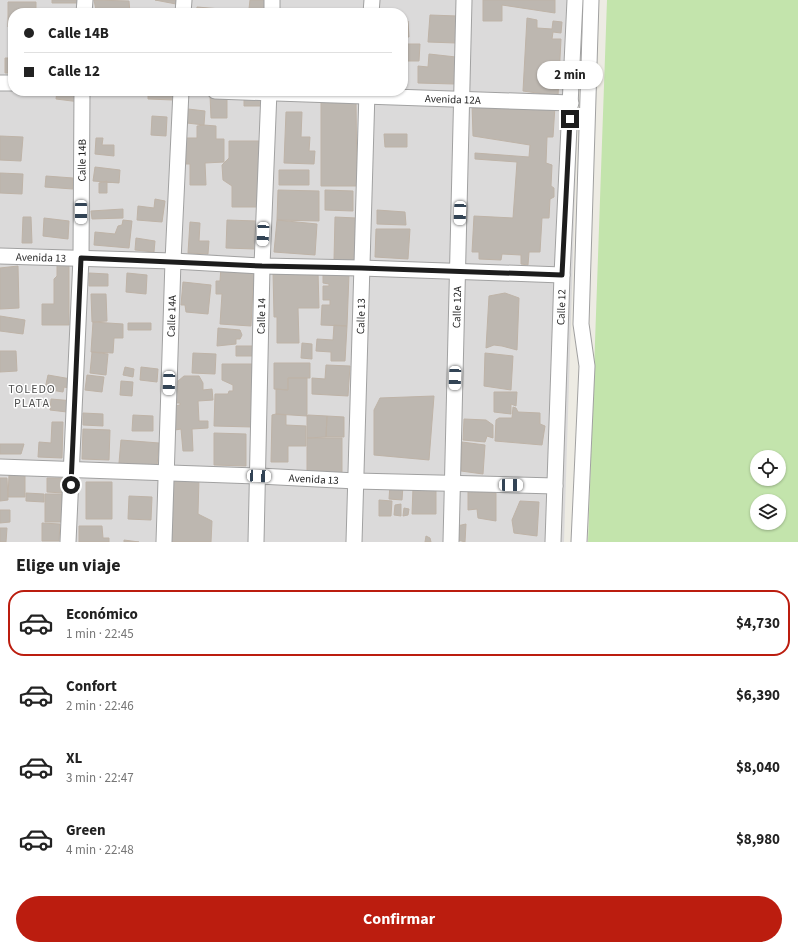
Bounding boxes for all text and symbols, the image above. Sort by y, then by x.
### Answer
text: Calle 14B [48,23,109,44]
text: Calle 12 [48,61,100,82]
callout: 2 min [537,61,603,89]
text: 2 min [554,66,586,84]
street label: Avenida 12A [425,91,481,107]
route end [561,110,579,128]
street label: Calle 14B [74,138,89,182]
car [75,200,87,224]
car [454,201,466,225]
car [256,222,270,246]
street label: Avenida 13 [16,249,66,265]
street label: Calle 12A [449,286,465,328]
street label: Calle 12 [553,289,569,325]
street label: Calle 14A [163,295,179,337]
street label: Calle 14 [253,297,269,334]
street label: Calle 13 [352,298,369,334]
car [449,366,461,390]
car [163,371,175,395]
district label: TOLEDO PLATA [8,381,56,412]
map controls [750,450,786,530]
button: locate [750,450,786,486]
car [247,469,271,483]
street label: Avenida 13 [288,470,339,488]
route start [62,476,80,494]
car [499,479,523,491]
button: layers [750,494,786,530]
text: Elige un viaje [16,553,121,578]
text: Económico [66,604,138,625]
icon: car [18,605,54,641]
text: $4,730 [736,613,780,634]
text: 1 min · 22:45 [66,625,134,643]
text: Confort [66,676,117,697]
icon: car [18,677,54,713]
text: $6,390 [736,685,780,706]
text: 2 min · 22:46 [66,697,134,715]
text: XL [66,748,82,769]
icon: car [18,749,54,785]
text: $8,040 [736,757,780,778]
text: 3 min · 22:47 [66,769,134,787]
text: Green [66,820,106,841]
icon: car [18,821,54,857]
text: $8,980 [736,829,780,850]
text: 4 min · 22:48 [66,841,134,859]
button: Confirmar [16,896,782,942]

